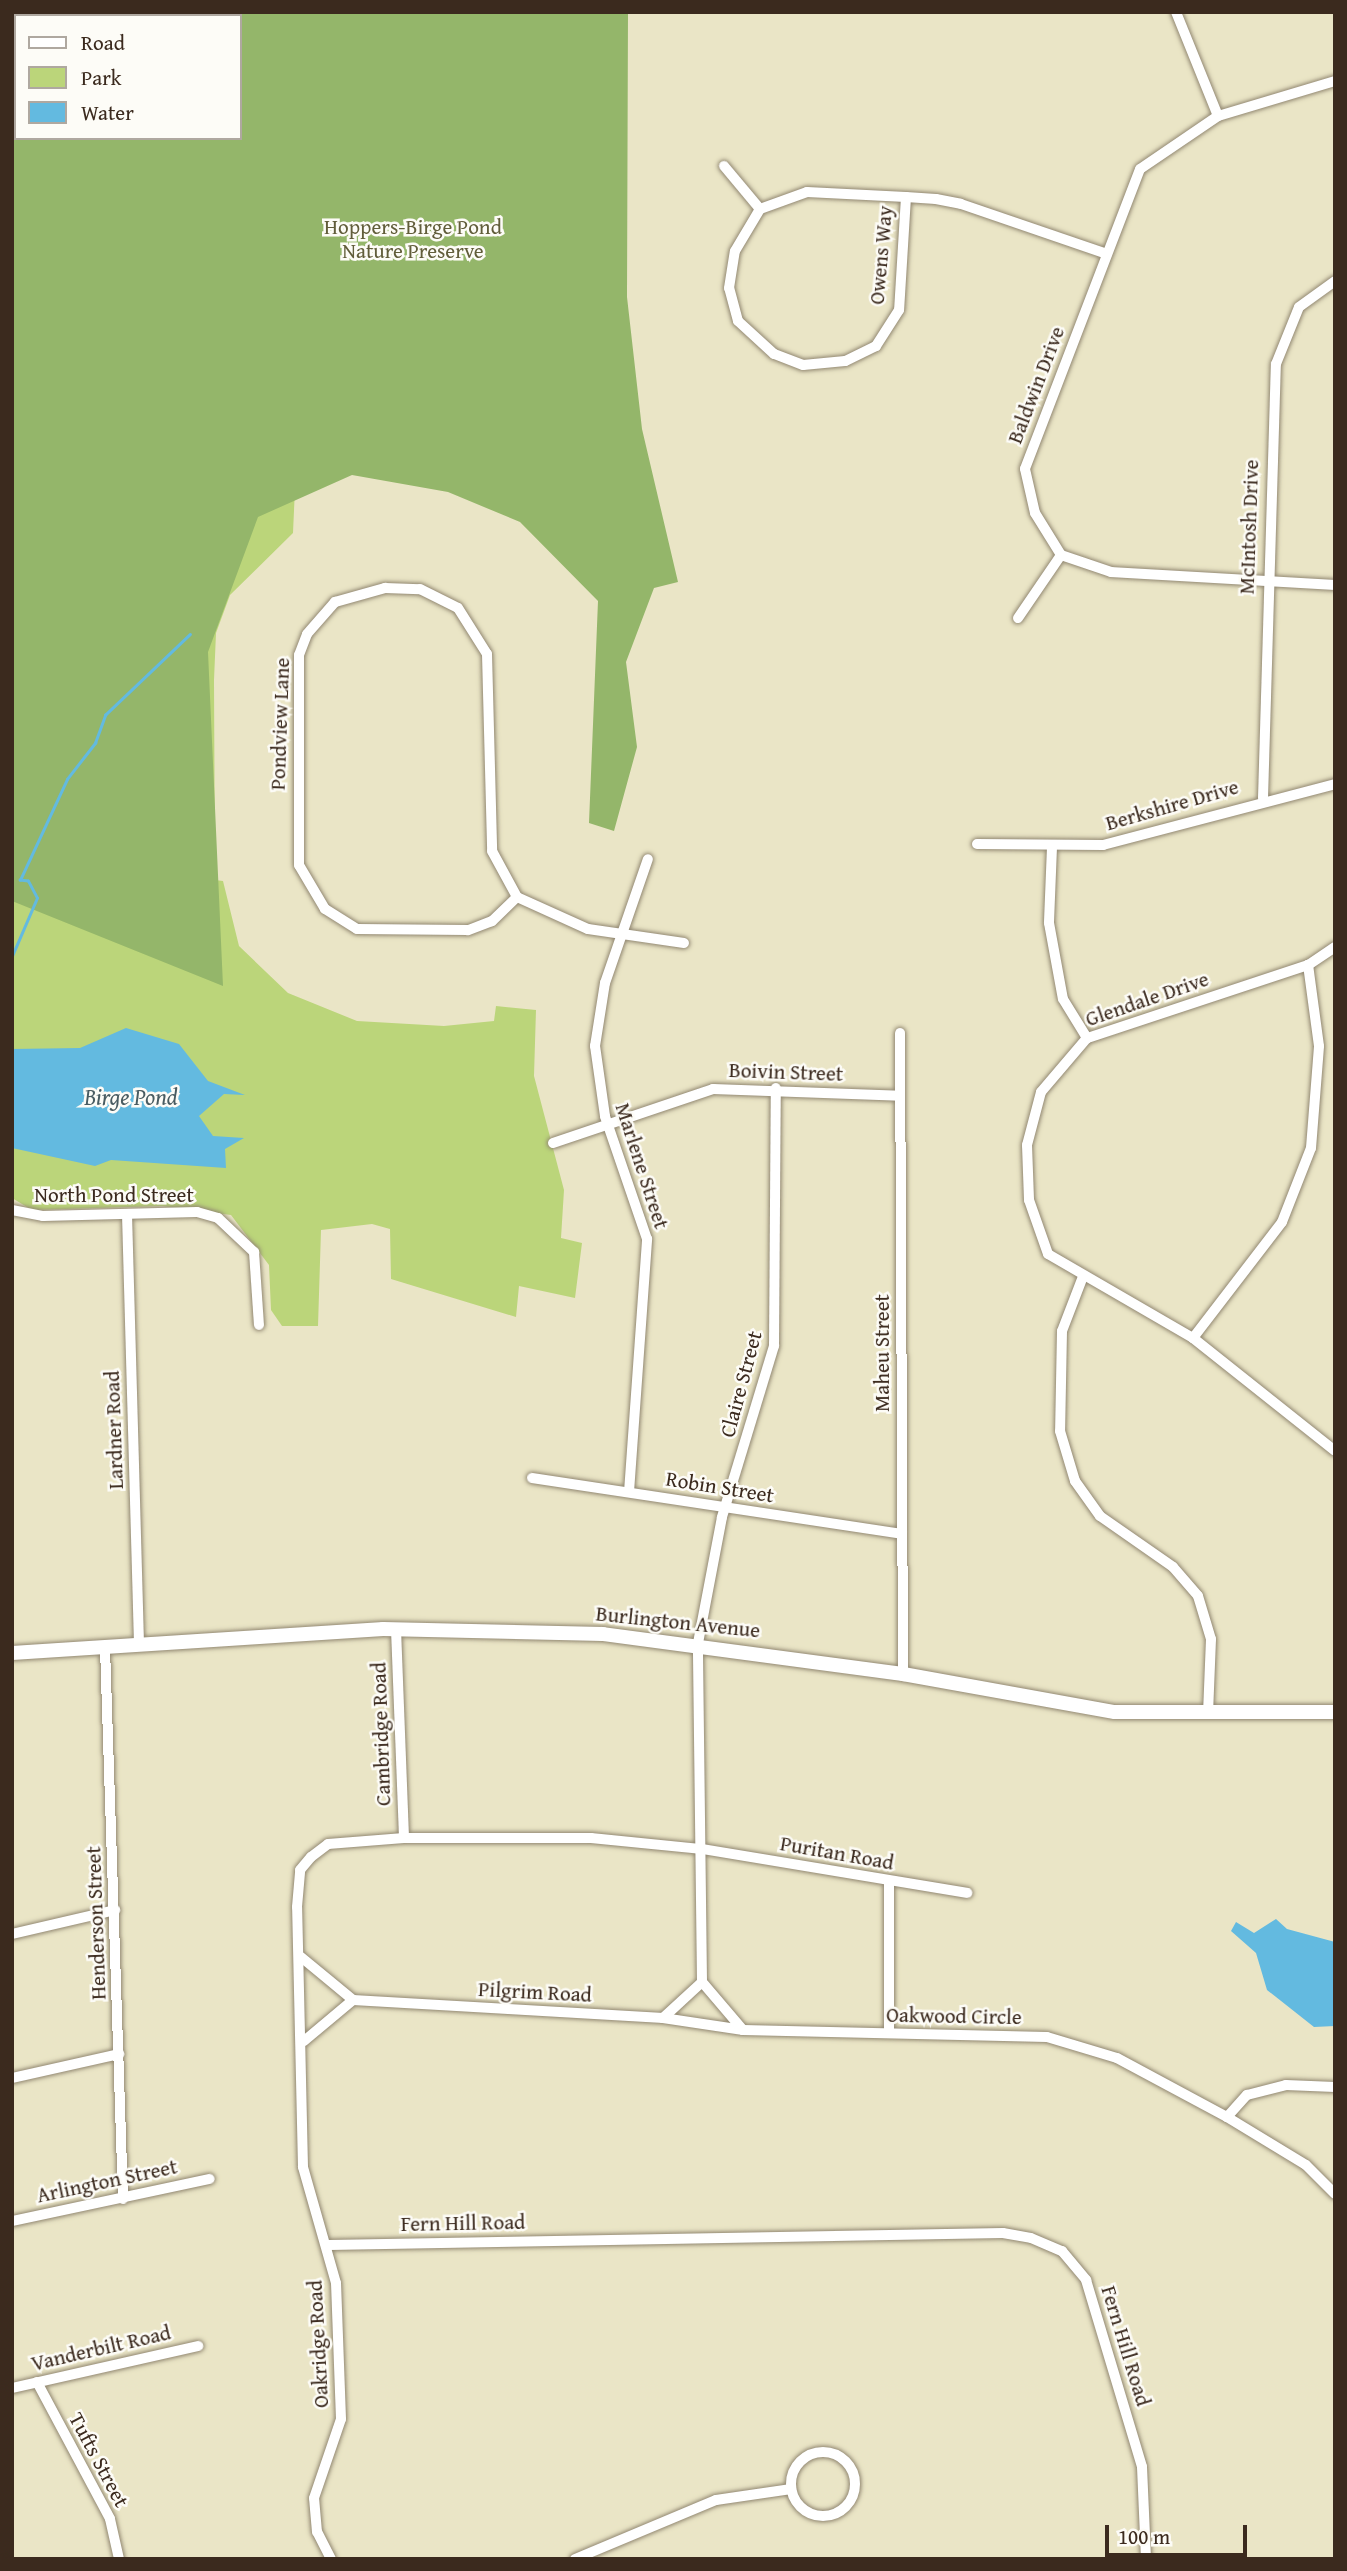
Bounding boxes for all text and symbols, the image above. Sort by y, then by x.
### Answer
legend [14,14,242,140]
text: Road [81,27,125,58]
text: Park [81,62,122,93]
text: Water [81,97,134,128]
street label: Owens Way [864,204,898,306]
park label: Hoppers-Birge Pond Nature Preserve [324,214,502,264]
street label: Baldwin Drive [1002,323,1070,447]
street label: McIntosh Drive [1234,459,1264,595]
street label: Pondview Lane [265,657,295,791]
street label: Berkshire Drive [1103,774,1241,836]
street label: Glendale Drive [1082,966,1212,1032]
street label: Boivin Street [728,1057,844,1087]
water label: Birge Pond [84,1083,178,1111]
street label: Marlene Street [610,1100,674,1232]
street label: North Pond Street [34,1182,194,1208]
street label: Maheu Street [869,1294,895,1412]
street label: Claire Street [715,1328,767,1440]
street label: Lardner Road [99,1370,129,1490]
street label: Robin Street [664,1466,776,1508]
street label: Burlington Avenue [595,1601,761,1643]
street label: Cambridge Road [366,1662,396,1806]
street label: Puritan Road [778,1831,896,1875]
street label: Henderson Street [81,1846,111,2000]
street label: Pilgrim Road [478,1976,592,2008]
street label: Oakwood Circle [886,2002,1022,2030]
street label: Arlington Street [34,2154,180,2208]
street label: Fern Hill Road [401,2209,525,2237]
street label: Oakridge Road [302,2279,334,2409]
street label: Fern Hill Road [1096,2283,1156,2409]
street label: Vanderbilt Road [29,2320,173,2376]
street label: Tufts Street [64,2408,134,2512]
scale bar [1109,2512,1251,2556]
text: 100 m [1118,2521,1170,2552]

